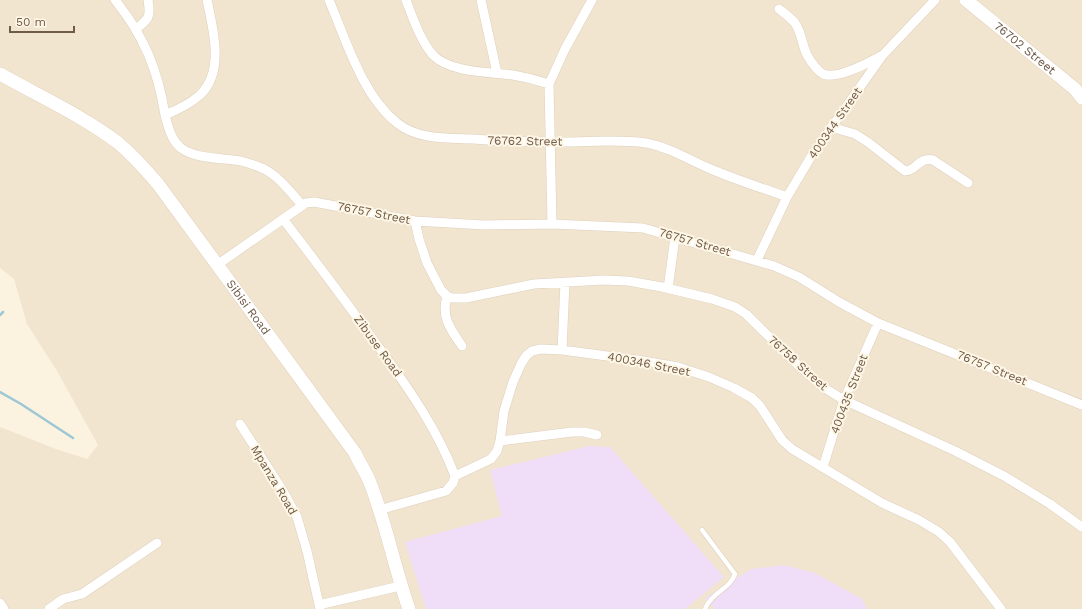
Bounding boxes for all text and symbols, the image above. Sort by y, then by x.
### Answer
scale bar [10,8,74,34]
text: 50 m [16,15,46,29]
street label: 76702 Street [991,19,1058,77]
street label: 400344 Street [805,85,865,161]
street label: 76762 Street [488,133,562,149]
street label: 76757 Street [336,199,412,227]
street label: 76757 Street [658,225,732,259]
street label: Sibisi Road [224,277,273,337]
street label: Zibuse Road [351,313,405,379]
street label: 76758 Street [765,333,831,393]
street label: 76757 Street [955,348,1029,388]
street label: 400346 Street [607,349,691,379]
street label: 400435 Street [827,352,871,436]
street label: Mpanza Road [248,443,300,517]

